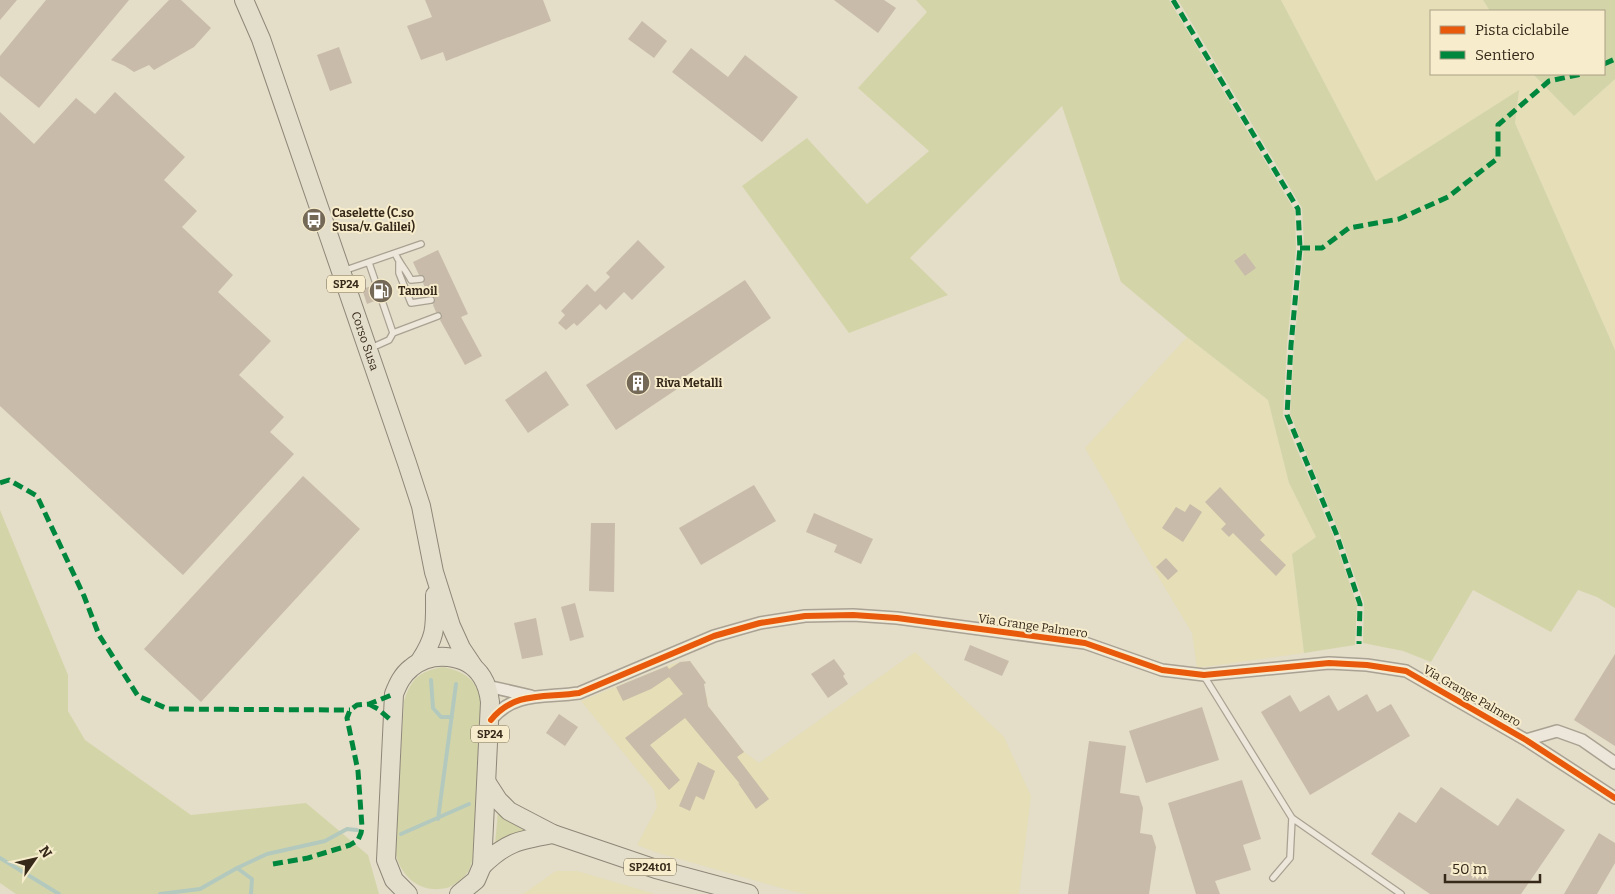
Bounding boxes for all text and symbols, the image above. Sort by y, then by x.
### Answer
legend [1430,10,1605,75]
text: Pista ciclabile [1475,21,1569,39]
text: Sentiero [1475,46,1535,64]
place label: Caselette (C.so Susa/v. Galilei) [332,205,415,234]
bus stop icon: Caselette (C.so Susa/v. Galilei) [301,207,327,233]
road number: SP24 [327,276,365,292]
fuel station icon: Tamoil [368,278,394,304]
place label: Tamoil [398,284,438,298]
street label: Corso Susa [348,310,382,373]
building icon: Riva Metalli [625,370,651,396]
place label: Riva Metalli [656,376,722,390]
street label: Via Grange Palmero [977,611,1089,641]
street label: Via Grange Palmero [1421,662,1523,730]
road number: SP24 [471,726,509,742]
north arrow [10,834,60,884]
text: N [35,843,56,861]
scale bar [1445,852,1540,884]
road number: SP24t01 [624,859,676,876]
text: 50 m [1452,860,1488,878]

